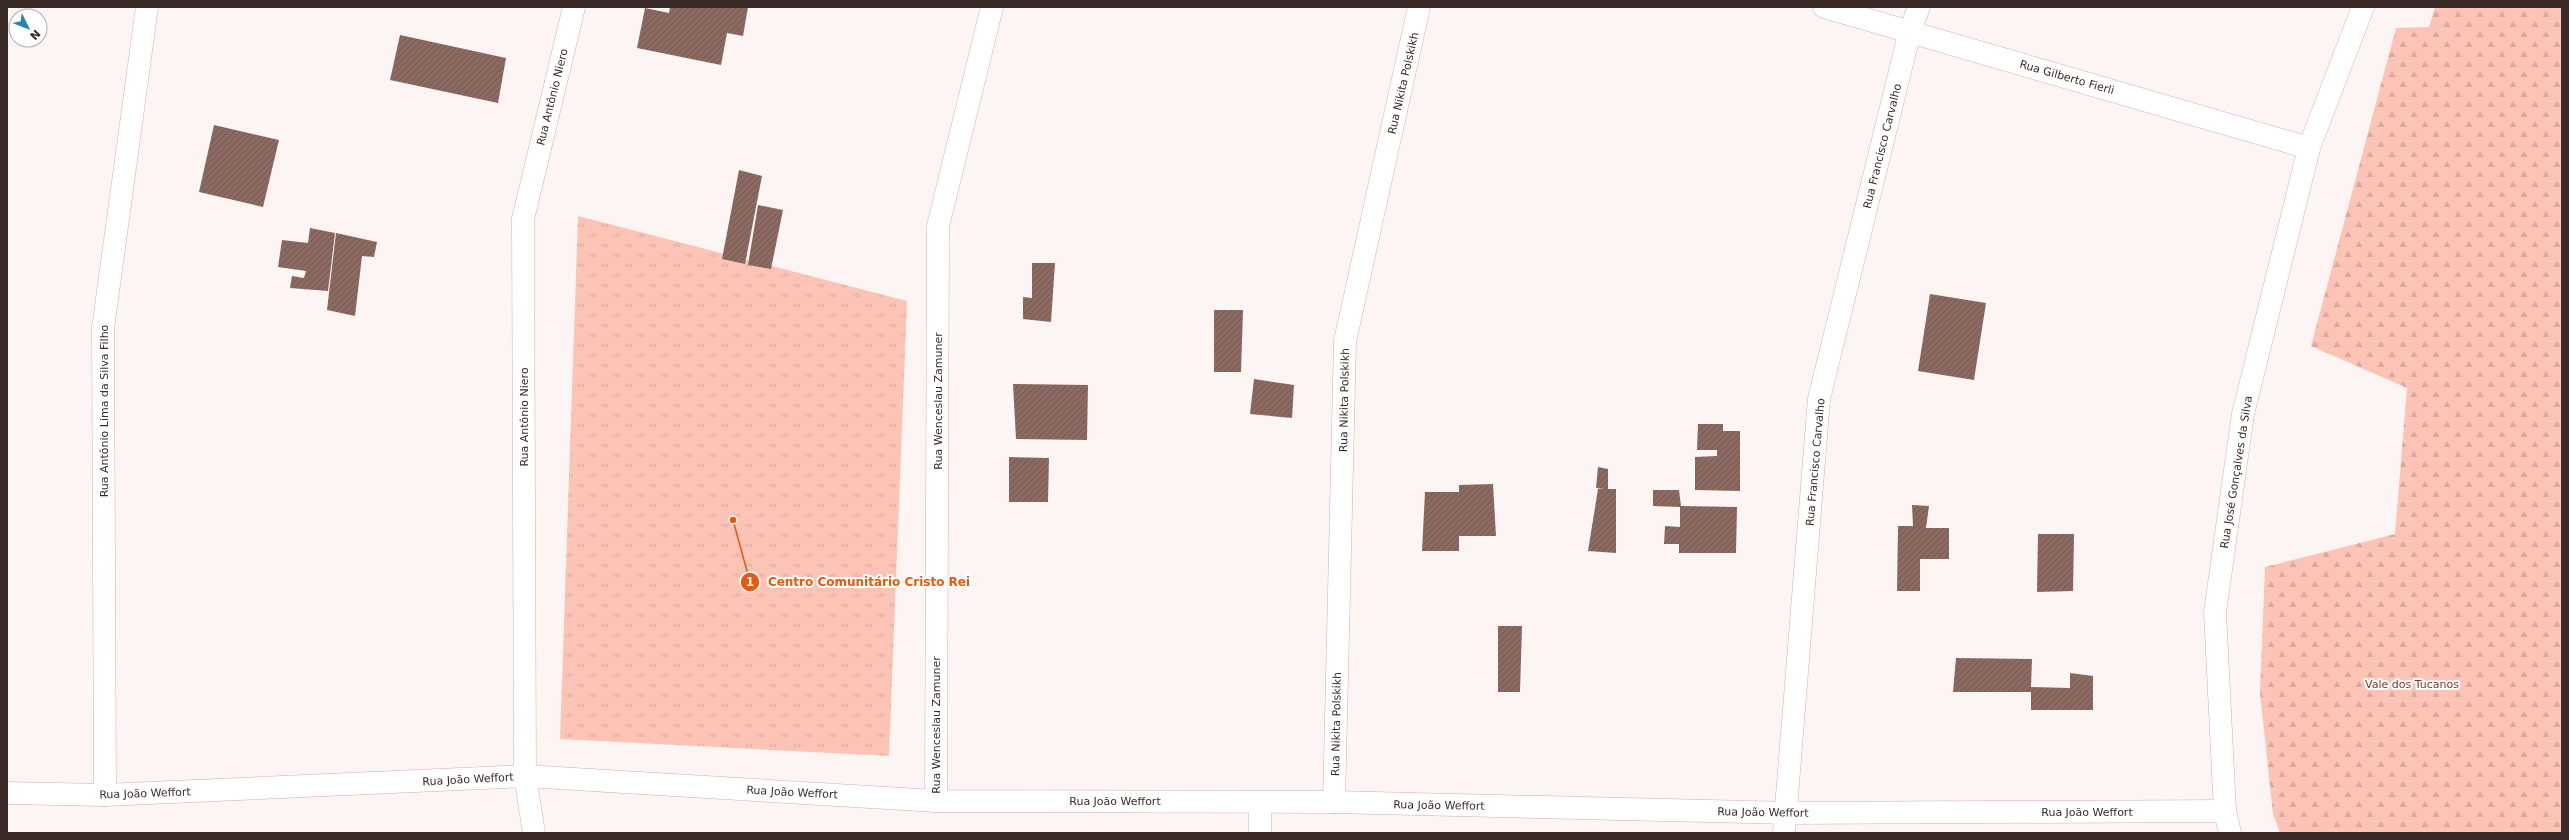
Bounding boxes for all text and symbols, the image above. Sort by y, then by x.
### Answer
north arrow [8,8,48,48]
text: N [27,27,43,42]
street label: Rua Nikita Polskikh [1385,31,1422,135]
street label: Rua Antônio Niero [534,47,571,147]
street label: Rua Gilberto Fierli [2018,58,2116,97]
street label: Rua Francisco Carvalho [1861,82,1904,210]
street label: Rua Antônio Lima da Silva Filho [98,324,111,497]
street label: Rua Wenceslau Zamuner [932,332,945,470]
street label: Rua Nikita Polskikh [1337,348,1352,452]
street label: Rua Antônio Niero [518,367,531,467]
street label: Rua José Gonçalves da Silva [2218,395,2255,549]
street label: Rua Francisco Carvalho [1803,397,1828,526]
callout: Centro Comunitário Cristo Rei [740,570,978,594]
text: 1 [746,575,754,589]
text: Centro Comunitário Cristo Rei [768,575,970,589]
street label: Rua Wenceslau Zamuner [930,656,943,794]
street label: Rua Nikita Polskikh [1329,672,1344,776]
park label: Vale dos Tucanos [2365,678,2459,691]
street label: Rua João Weffort [422,771,515,788]
street label: Rua João Weffort [746,784,839,801]
street label: Rua João Weffort [99,785,192,802]
street label: Rua João Weffort [1069,795,1161,808]
street label: Rua João Weffort [1393,798,1486,813]
street label: Rua João Weffort [1717,805,1810,820]
street label: Rua João Weffort [2041,806,2133,819]

